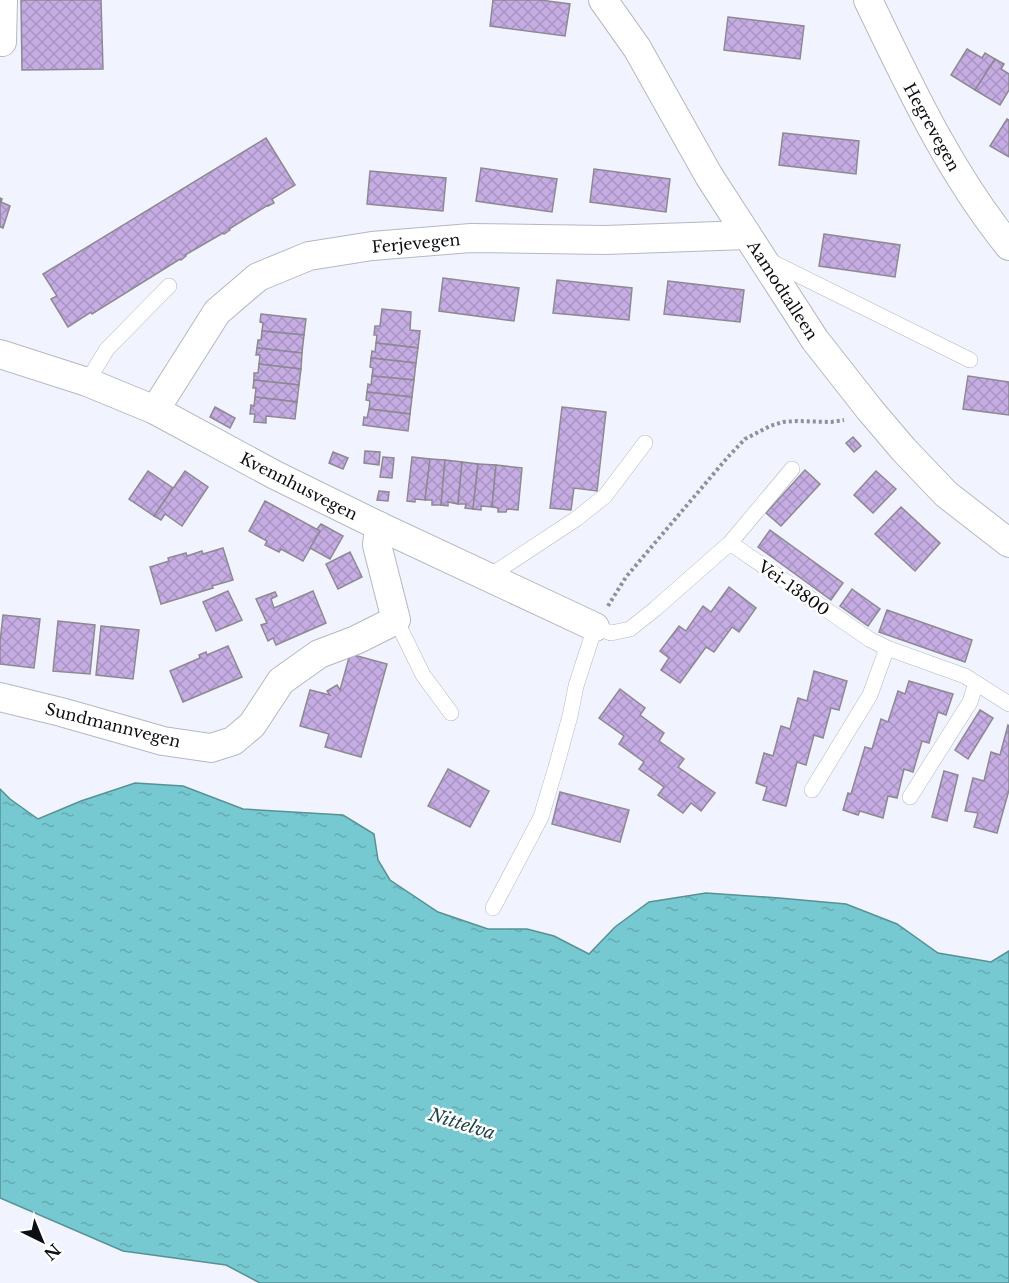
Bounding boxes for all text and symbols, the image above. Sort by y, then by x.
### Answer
street label: Hegrevegen [900,79,964,175]
street label: Ferjevegen [371,229,461,257]
street label: Aamodtalleen [743,236,823,343]
street label: Kvennhusvegen [237,448,361,524]
street label: Vei-13800 [754,555,834,620]
street label: Sundmannvegen [43,698,183,752]
water label: Nittelva [425,1103,498,1145]
north arrow [12,1211,72,1271]
text: N [40,1240,65,1264]

